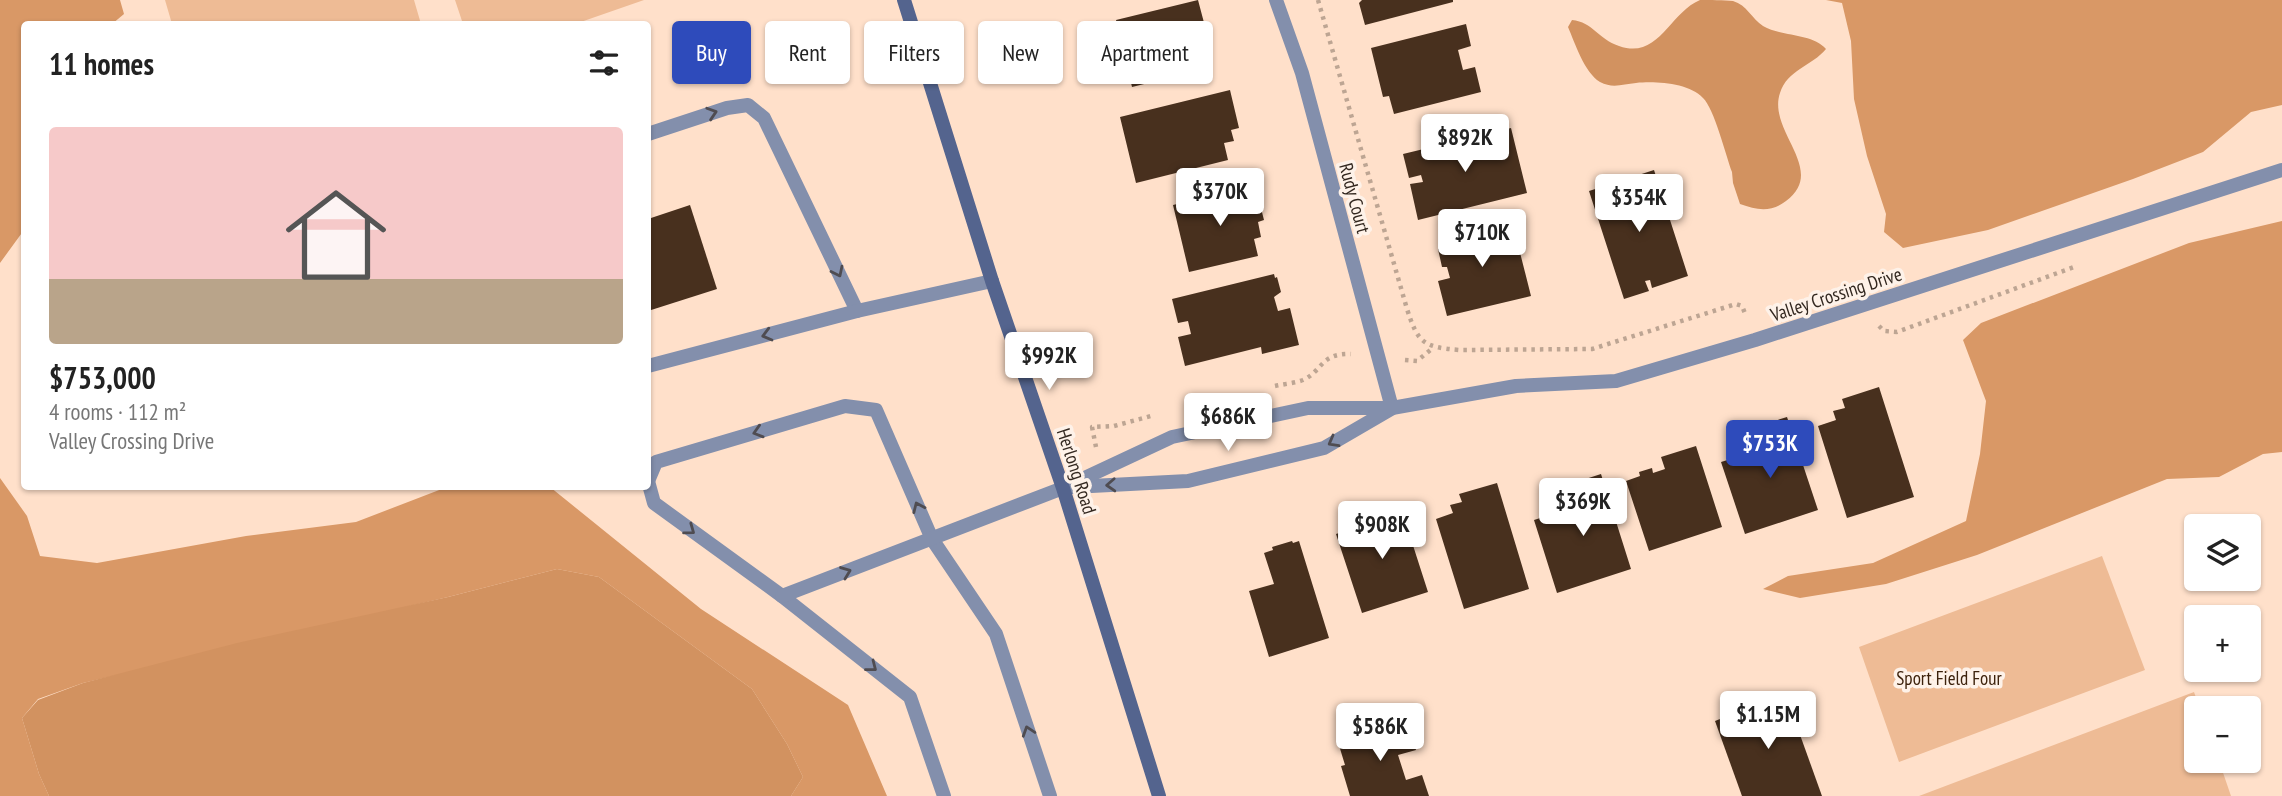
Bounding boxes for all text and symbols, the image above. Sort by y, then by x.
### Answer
chip: Buy [672,21,751,84]
chip: Rent [765,21,850,84]
chip: Filters [864,21,964,84]
chip: New [978,21,1063,84]
chip: Apartment [1077,21,1213,84]
text: 11 homes [49,44,154,83]
icon: filters [585,44,623,82]
one-way arrow [706,107,718,121]
pin: $892K [1416,114,1514,174]
text: $892K [1437,122,1493,151]
street label: Rudy Court [1334,160,1376,236]
pin: $370K [1171,168,1269,228]
icon: home [273,172,399,298]
pin: $354K [1590,174,1688,234]
text: $370K [1192,176,1248,205]
text: $354K [1611,182,1667,211]
pin: $710K [1433,210,1531,269]
text: $710K [1454,217,1510,246]
street label: Valley Crossing Drive [1766,261,1905,327]
one-way arrow [830,265,844,277]
one-way arrow [762,327,774,341]
pin: $992K [1000,332,1098,392]
text: $992K [1021,340,1077,369]
text: $753,000 [49,358,156,397]
pin: $686K [1179,393,1277,453]
text: 4 rooms · 112 m² [49,397,186,426]
text: $686K [1200,401,1256,430]
pin: $753K [1721,420,1819,480]
one-way arrow [752,424,764,439]
street label: Herlong Road [1052,425,1102,517]
text: Valley Crossing Drive [49,426,214,455]
text: $753K [1742,428,1798,457]
one-way arrow [1328,434,1340,447]
one-way arrow [1105,477,1116,492]
pin: $369K [1534,478,1632,538]
text: $369K [1555,486,1611,515]
one-way arrow [912,502,926,514]
pin: $908K [1333,502,1431,561]
text: $908K [1354,509,1410,538]
map controls [2184,514,2261,773]
button: layers [2184,514,2261,591]
one-way arrow [683,522,695,534]
one-way arrow [840,566,852,580]
button: + [2184,605,2261,682]
one-way arrow [864,659,877,671]
park label: Sport Field Four [1896,666,2003,690]
pin: $1.15M [1711,692,1825,751]
button: − [2184,696,2261,773]
text: $1.15M [1736,699,1800,728]
pin: $586K [1331,704,1429,763]
text: $586K [1352,711,1408,740]
one-way arrow [1022,726,1036,738]

